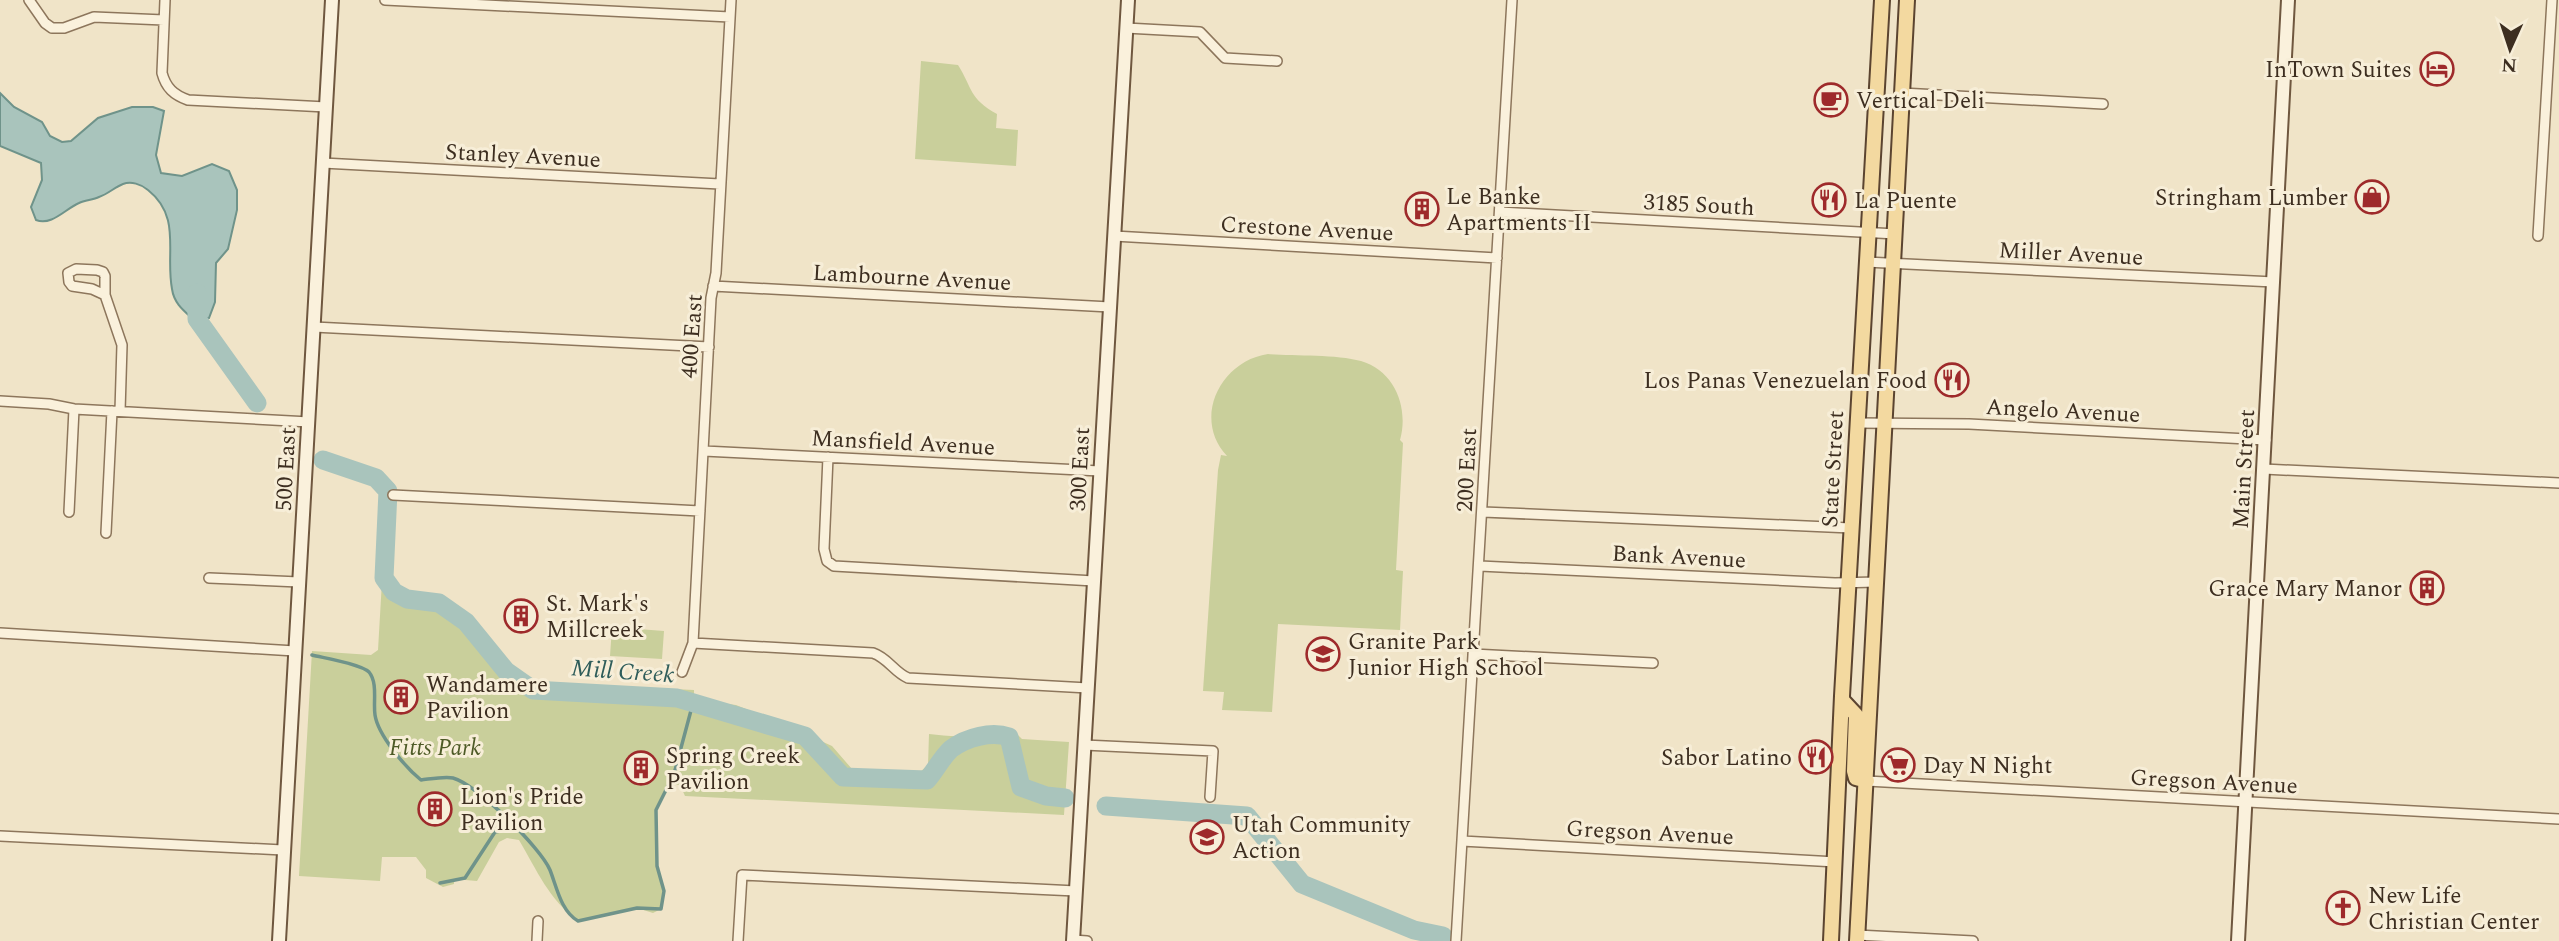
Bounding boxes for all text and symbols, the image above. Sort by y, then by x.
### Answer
north arrow [2475,14,2545,84]
hotel icon: InTown Suites [2418,50,2456,88]
text: N [2501,50,2518,79]
place label: InTown Suites [2265,53,2412,88]
cafe icon: Vertical Deli [1812,81,1850,119]
place label: Vertical Deli [1856,84,1985,119]
street label: Stanley Avenue [444,135,602,178]
shop icon: Stringham Lumber [2353,178,2391,216]
place label: Le Banke Apartments II [1446,180,1591,241]
restaurant icon: La Puente [1810,181,1848,219]
place label: Stringham Lumber [2155,181,2348,216]
place label: La Puente [1854,184,1957,219]
street label: 3185 South [1642,185,1755,226]
building icon: Le Banke Apartments II [1403,190,1441,228]
street label: Crestone Avenue [1219,207,1394,252]
street label: Miller Avenue [1998,233,2144,276]
street label: Lambourne Avenue [812,256,1012,301]
street label: 400 East [672,293,713,379]
restaurant icon: Los Panas Venezuelan Food [1933,361,1971,399]
place label: Los Panas Venezuelan Food [1644,364,1927,399]
street label: Angelo Avenue [1985,390,2141,433]
street label: Main Street [2224,408,2265,530]
street label: State Street [1813,410,1854,529]
street label: Mansfield Avenue [810,421,996,466]
street label: 500 East [267,426,306,512]
street label: 300 East [1061,426,1100,512]
street label: 200 East [1448,427,1487,513]
street label: Bank Avenue [1611,537,1747,578]
building icon: Grace Mary Manor [2408,569,2446,607]
place label: Grace Mary Manor [2208,572,2402,607]
place label: St. Mark's Millcreek [546,587,649,648]
building icon: St. Mark's Millcreek [502,597,540,635]
place label: Granite Park Junior High School [1348,625,1544,686]
school or university icon: Granite Park Junior High School [1304,635,1342,673]
water label: Mill Creek [570,650,676,694]
place label: Wandamere Pavilion [426,668,548,729]
building icon: Wandamere Pavilion [382,678,420,716]
park label: Fitts Park [389,731,481,766]
restaurant icon: Sabor Latino [1797,738,1835,776]
place label: Spring Creek Pavilion [666,739,800,800]
place label: Sabor Latino [1661,741,1792,776]
supermarket icon: Day N Night [1879,746,1917,784]
building icon: Spring Creek Pavilion [622,749,660,787]
place label: Day N Night [1923,749,2052,784]
street label: Gregson Avenue [2129,761,2299,804]
place label: Lion's Pride Pavilion [460,780,584,841]
building icon: Lion's Pride Pavilion [416,790,454,828]
place label: Utah Community Action [1232,808,1411,869]
street label: Gregson Avenue [1565,812,1735,855]
school or university icon: Utah Community Action [1188,818,1226,856]
place label: New Life Christian Center [2368,879,2539,940]
church icon: New Life Christian Center [2324,889,2362,927]

